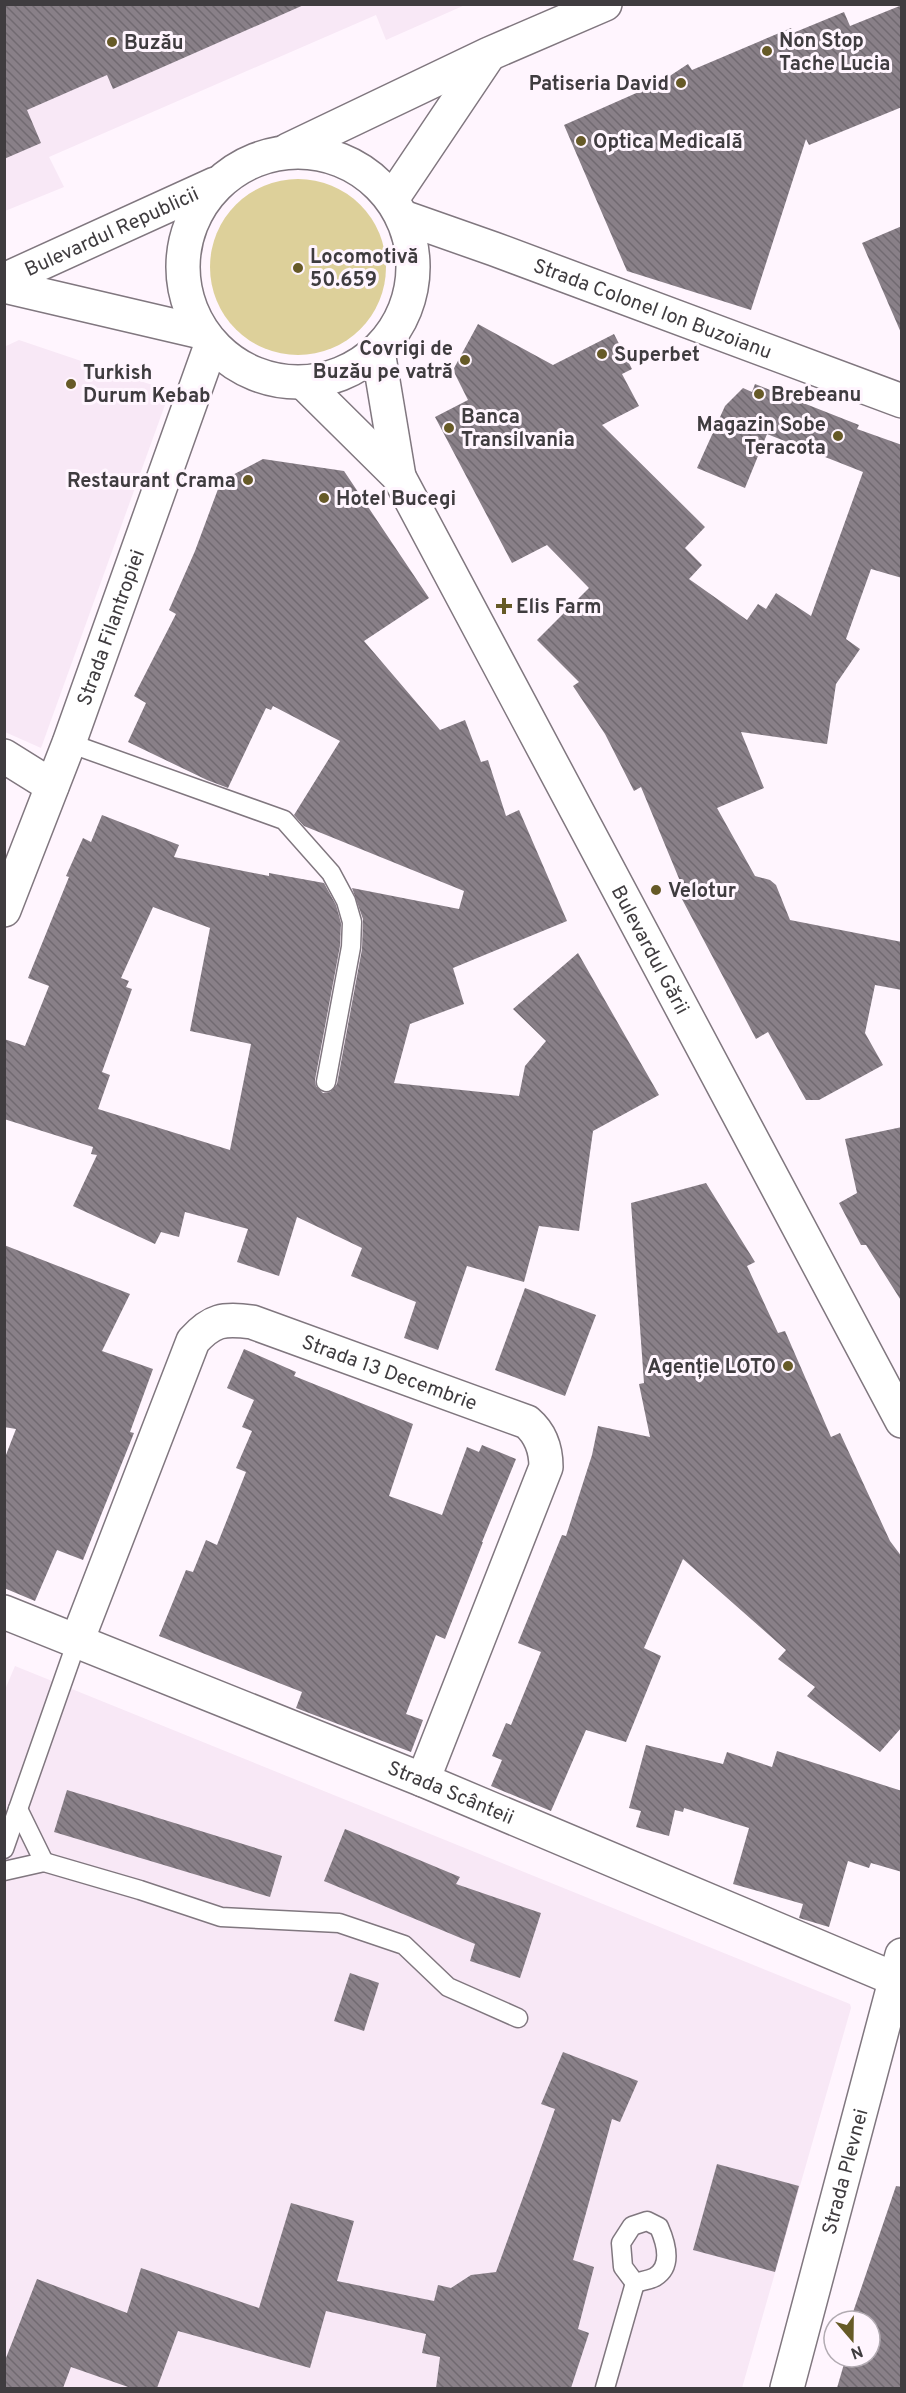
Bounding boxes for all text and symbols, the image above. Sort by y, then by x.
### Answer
place label: Non Stop Tache Lucia [779,29,890,78]
place label: Buzău [124,31,184,57]
marker: Buzău [105,35,119,49]
marker: Non Stop Tache Lucia [760,44,774,58]
place label: Patiseria David [529,72,669,98]
marker: Patiseria David [674,76,688,90]
place label: Optica Medicală [593,130,743,156]
marker: Optica Medicală [574,134,588,148]
street label: Bulevardul Republicii [21,182,203,284]
place label: Locomotivă 50.659 [310,245,418,294]
street label: Strada Colonel Ion Buzoianu [529,254,775,366]
marker: Locomotivă 50.659 [291,261,305,275]
place label: Covrigi de Buzău pe vatră [313,337,453,386]
place label: Superbet [614,343,700,369]
marker: Superbet [595,347,609,361]
marker: Covrigi de Buzău pe vatră [458,353,472,367]
place label: Turkish Durum Kebab [83,361,211,410]
marker: Turkish Durum Kebab [64,377,78,391]
place label: Brebeanu [771,383,861,409]
marker: Brebeanu [752,387,766,401]
place label: Banca Transilvania [461,405,575,454]
place label: Magazin Sobe Teracota [696,413,826,462]
marker: Banca Transilvania [442,421,456,435]
marker: Magazin Sobe Teracota [831,429,845,443]
place label: Restaurant Crama [67,469,236,495]
marker: Restaurant Crama [241,473,255,487]
place label: Hotel Bucegi [336,487,456,513]
marker: Hotel Bucegi [317,491,331,505]
street label: Strada Filantropiei [72,546,152,710]
place label: Elis Farm [516,595,601,621]
marker: Elis Farm [497,599,511,613]
place label: Velotur [668,879,737,905]
street label: Bulevardul Gării [604,881,694,1019]
marker: Velotur [649,883,663,897]
street label: Strada 13 Decembrie [298,1330,480,1418]
place label: Agenție LOTO [647,1355,776,1381]
marker: Agenție LOTO [781,1359,795,1373]
street label: Strada Scânteii [383,1756,517,1832]
street label: Strada Plevnei [817,2106,876,2238]
north arrow [822,2309,882,2369]
text: N [848,2340,865,2363]

